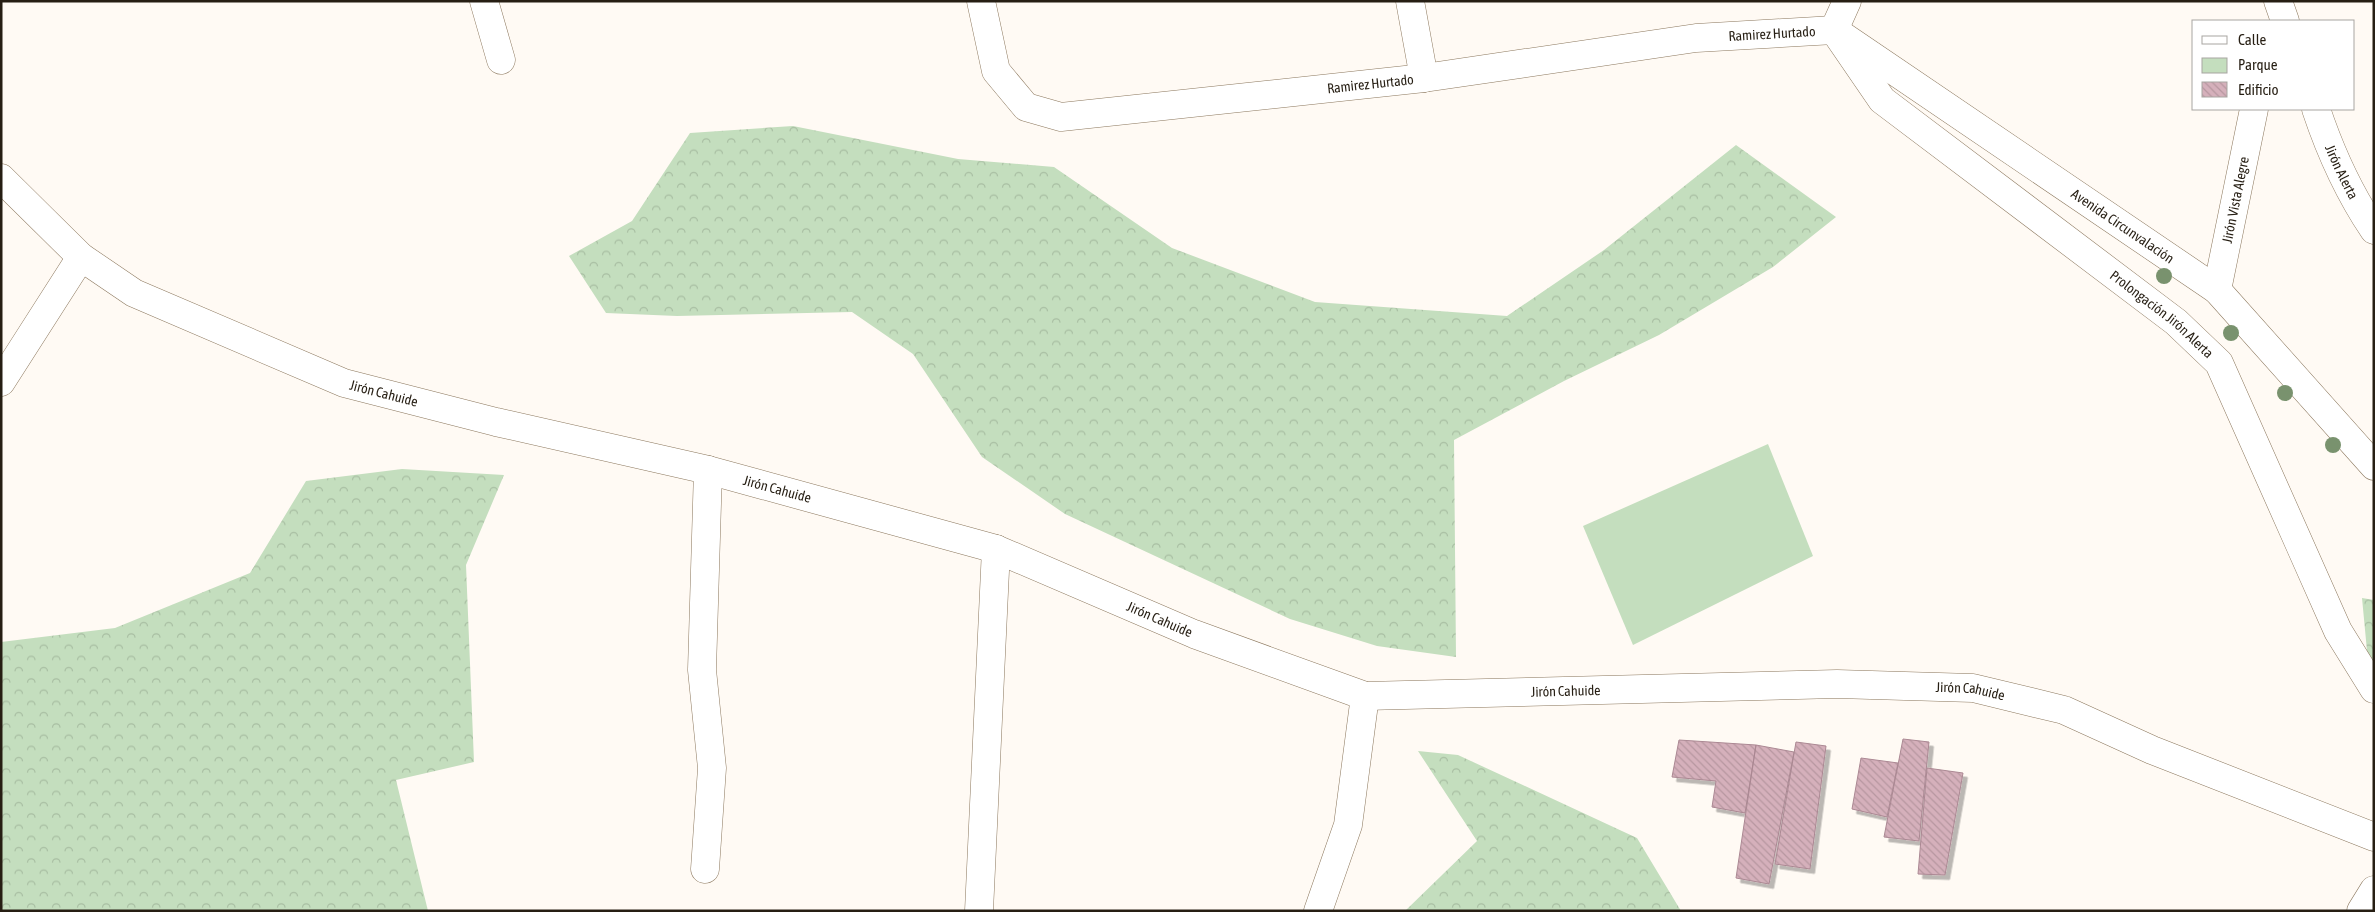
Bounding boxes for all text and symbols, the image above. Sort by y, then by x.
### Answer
legend [2192,20,2355,110]
street label: Ramirez Hurtado [1728,23,1816,44]
text: Calle [2238,31,2267,48]
text: Parque [2238,56,2278,73]
street label: Ramirez Hurtado [1326,71,1414,96]
text: Edificio [2238,81,2279,98]
street label: Jirón Alerta [2322,142,2362,202]
street label: Jirón Vista Alegre [2219,155,2252,245]
street label: Avenida Circunvalación [2068,186,2177,267]
street label: Prolongación Jirón Alerta [2107,267,2217,361]
street label: Jirón Cahuide [348,377,420,410]
street label: Jirón Cahuide [741,472,813,506]
street label: Jirón Cahuide [1124,598,1195,640]
street label: Jirón Cahuide [1935,679,2006,703]
street label: Jirón Cahuide [1531,682,1601,700]

